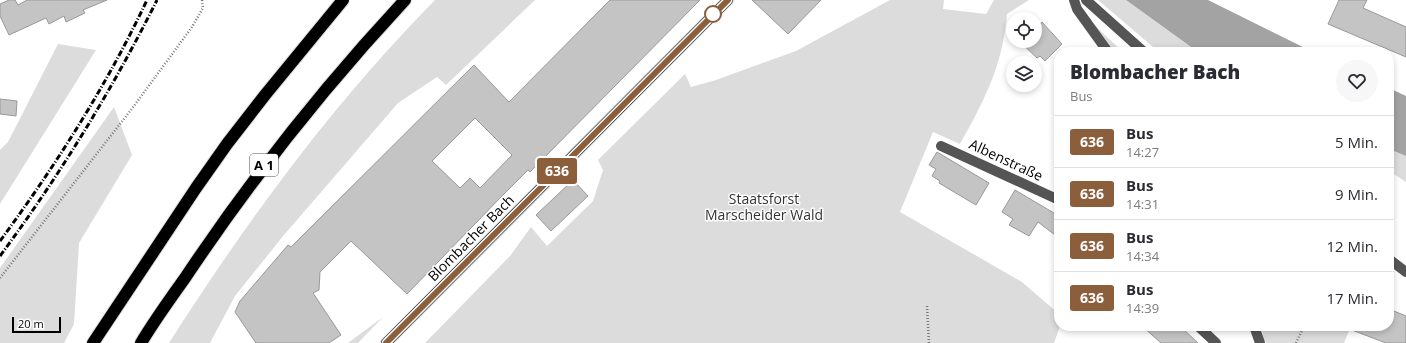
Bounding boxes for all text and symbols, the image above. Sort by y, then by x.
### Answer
unlabelled marker [704,5,722,23]
map controls [1006,12,1042,92]
button: locate [1006,12,1042,48]
button: layers [1006,56,1042,92]
text: Blombacher Bach [1070,59,1240,85]
button: heart [1336,60,1378,102]
text: Bus [1070,87,1093,105]
text: Bus [1126,123,1153,143]
text: 636 [1080,132,1104,151]
text: 5 Min. [1335,132,1378,152]
street label: Albenstraße [966,134,1046,185]
text: 14:27 [1126,143,1159,161]
road number: A 1 [250,154,278,176]
line badge: 636 [534,158,580,184]
text: 636 [545,161,569,180]
text: Bus [1126,175,1153,195]
text: 636 [1080,184,1104,203]
text: 9 Min. [1335,184,1378,204]
park label: Staatsforst Marscheider Wald [705,189,823,224]
street label: Blombacher Bach [423,190,518,285]
text: 14:31 [1126,195,1159,213]
text: Bus [1126,227,1153,247]
text: 636 [1080,236,1104,255]
text: 12 Min. [1327,236,1378,256]
text: 14:34 [1126,247,1159,265]
text: Bus [1126,279,1153,299]
text: 636 [1080,288,1104,307]
text: 17 Min. [1327,288,1378,308]
text: 14:39 [1126,299,1159,317]
scale bar [12,315,61,334]
text: 20 m [18,316,44,331]

